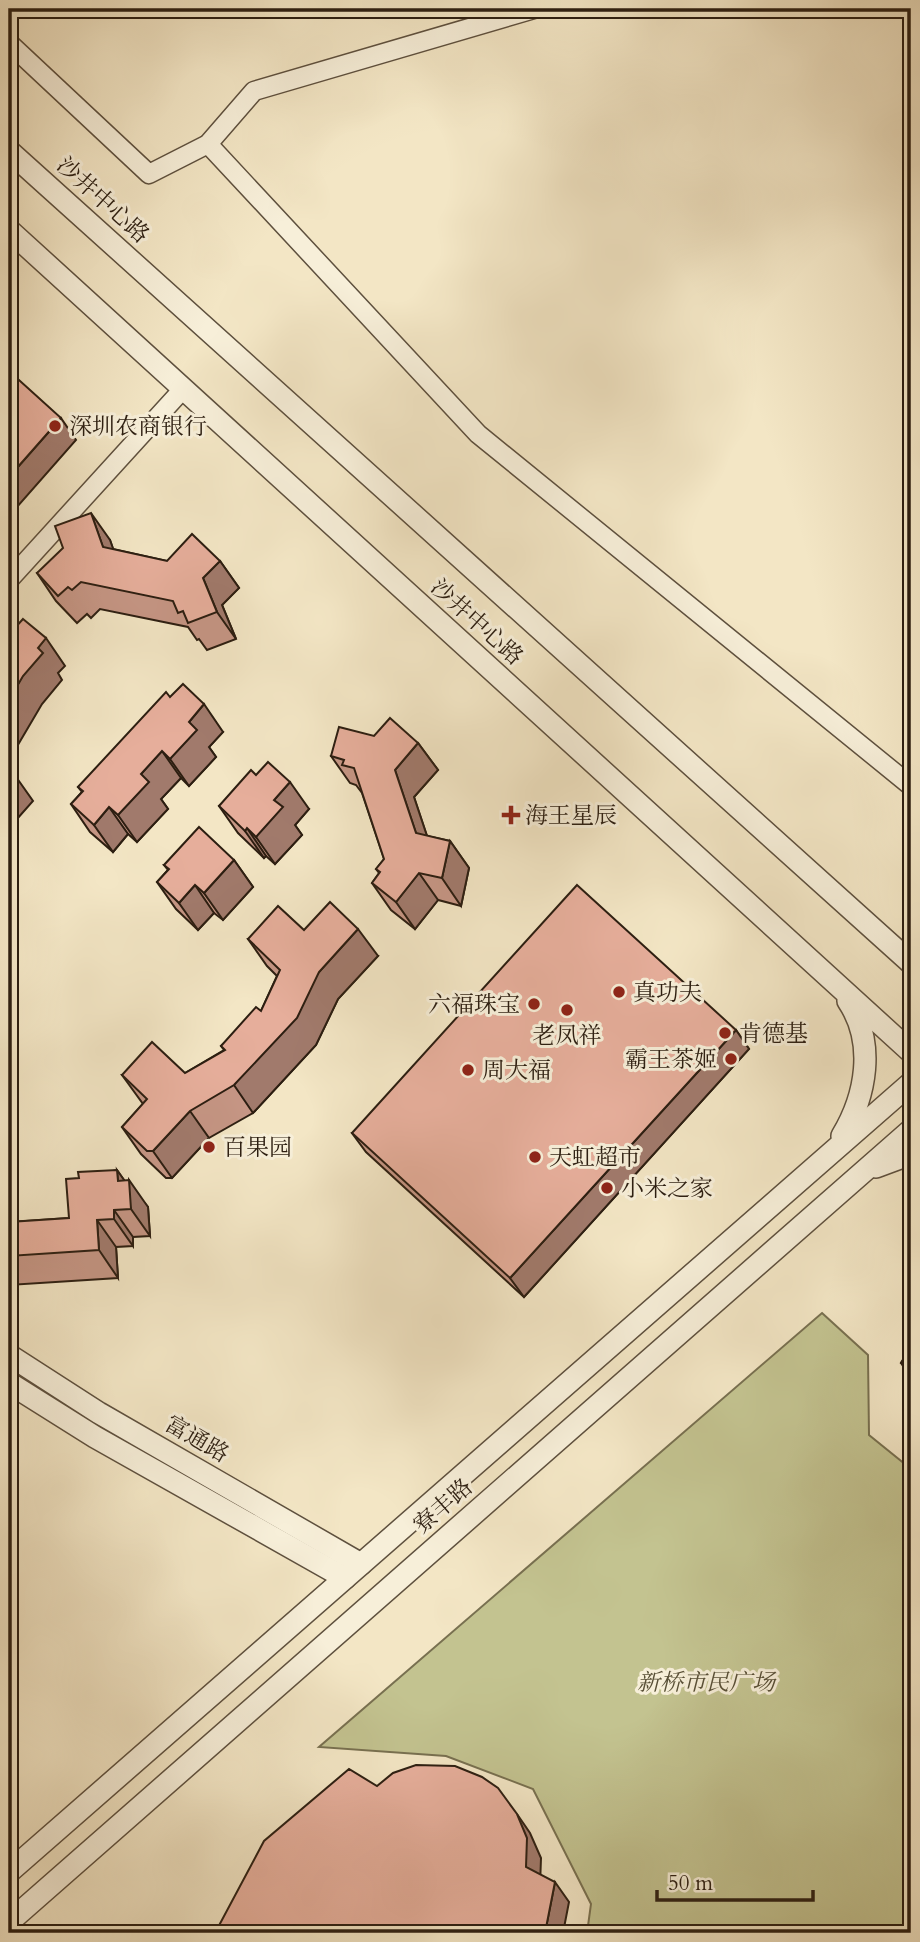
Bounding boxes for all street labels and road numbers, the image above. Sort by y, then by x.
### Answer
street label: 沙井中心路 [50,150,156,250]
street label: 沙井中心路 [424,572,530,672]
street label: 富通路 [159,1408,235,1470]
street label: 寮丰路 [407,1472,479,1540]

